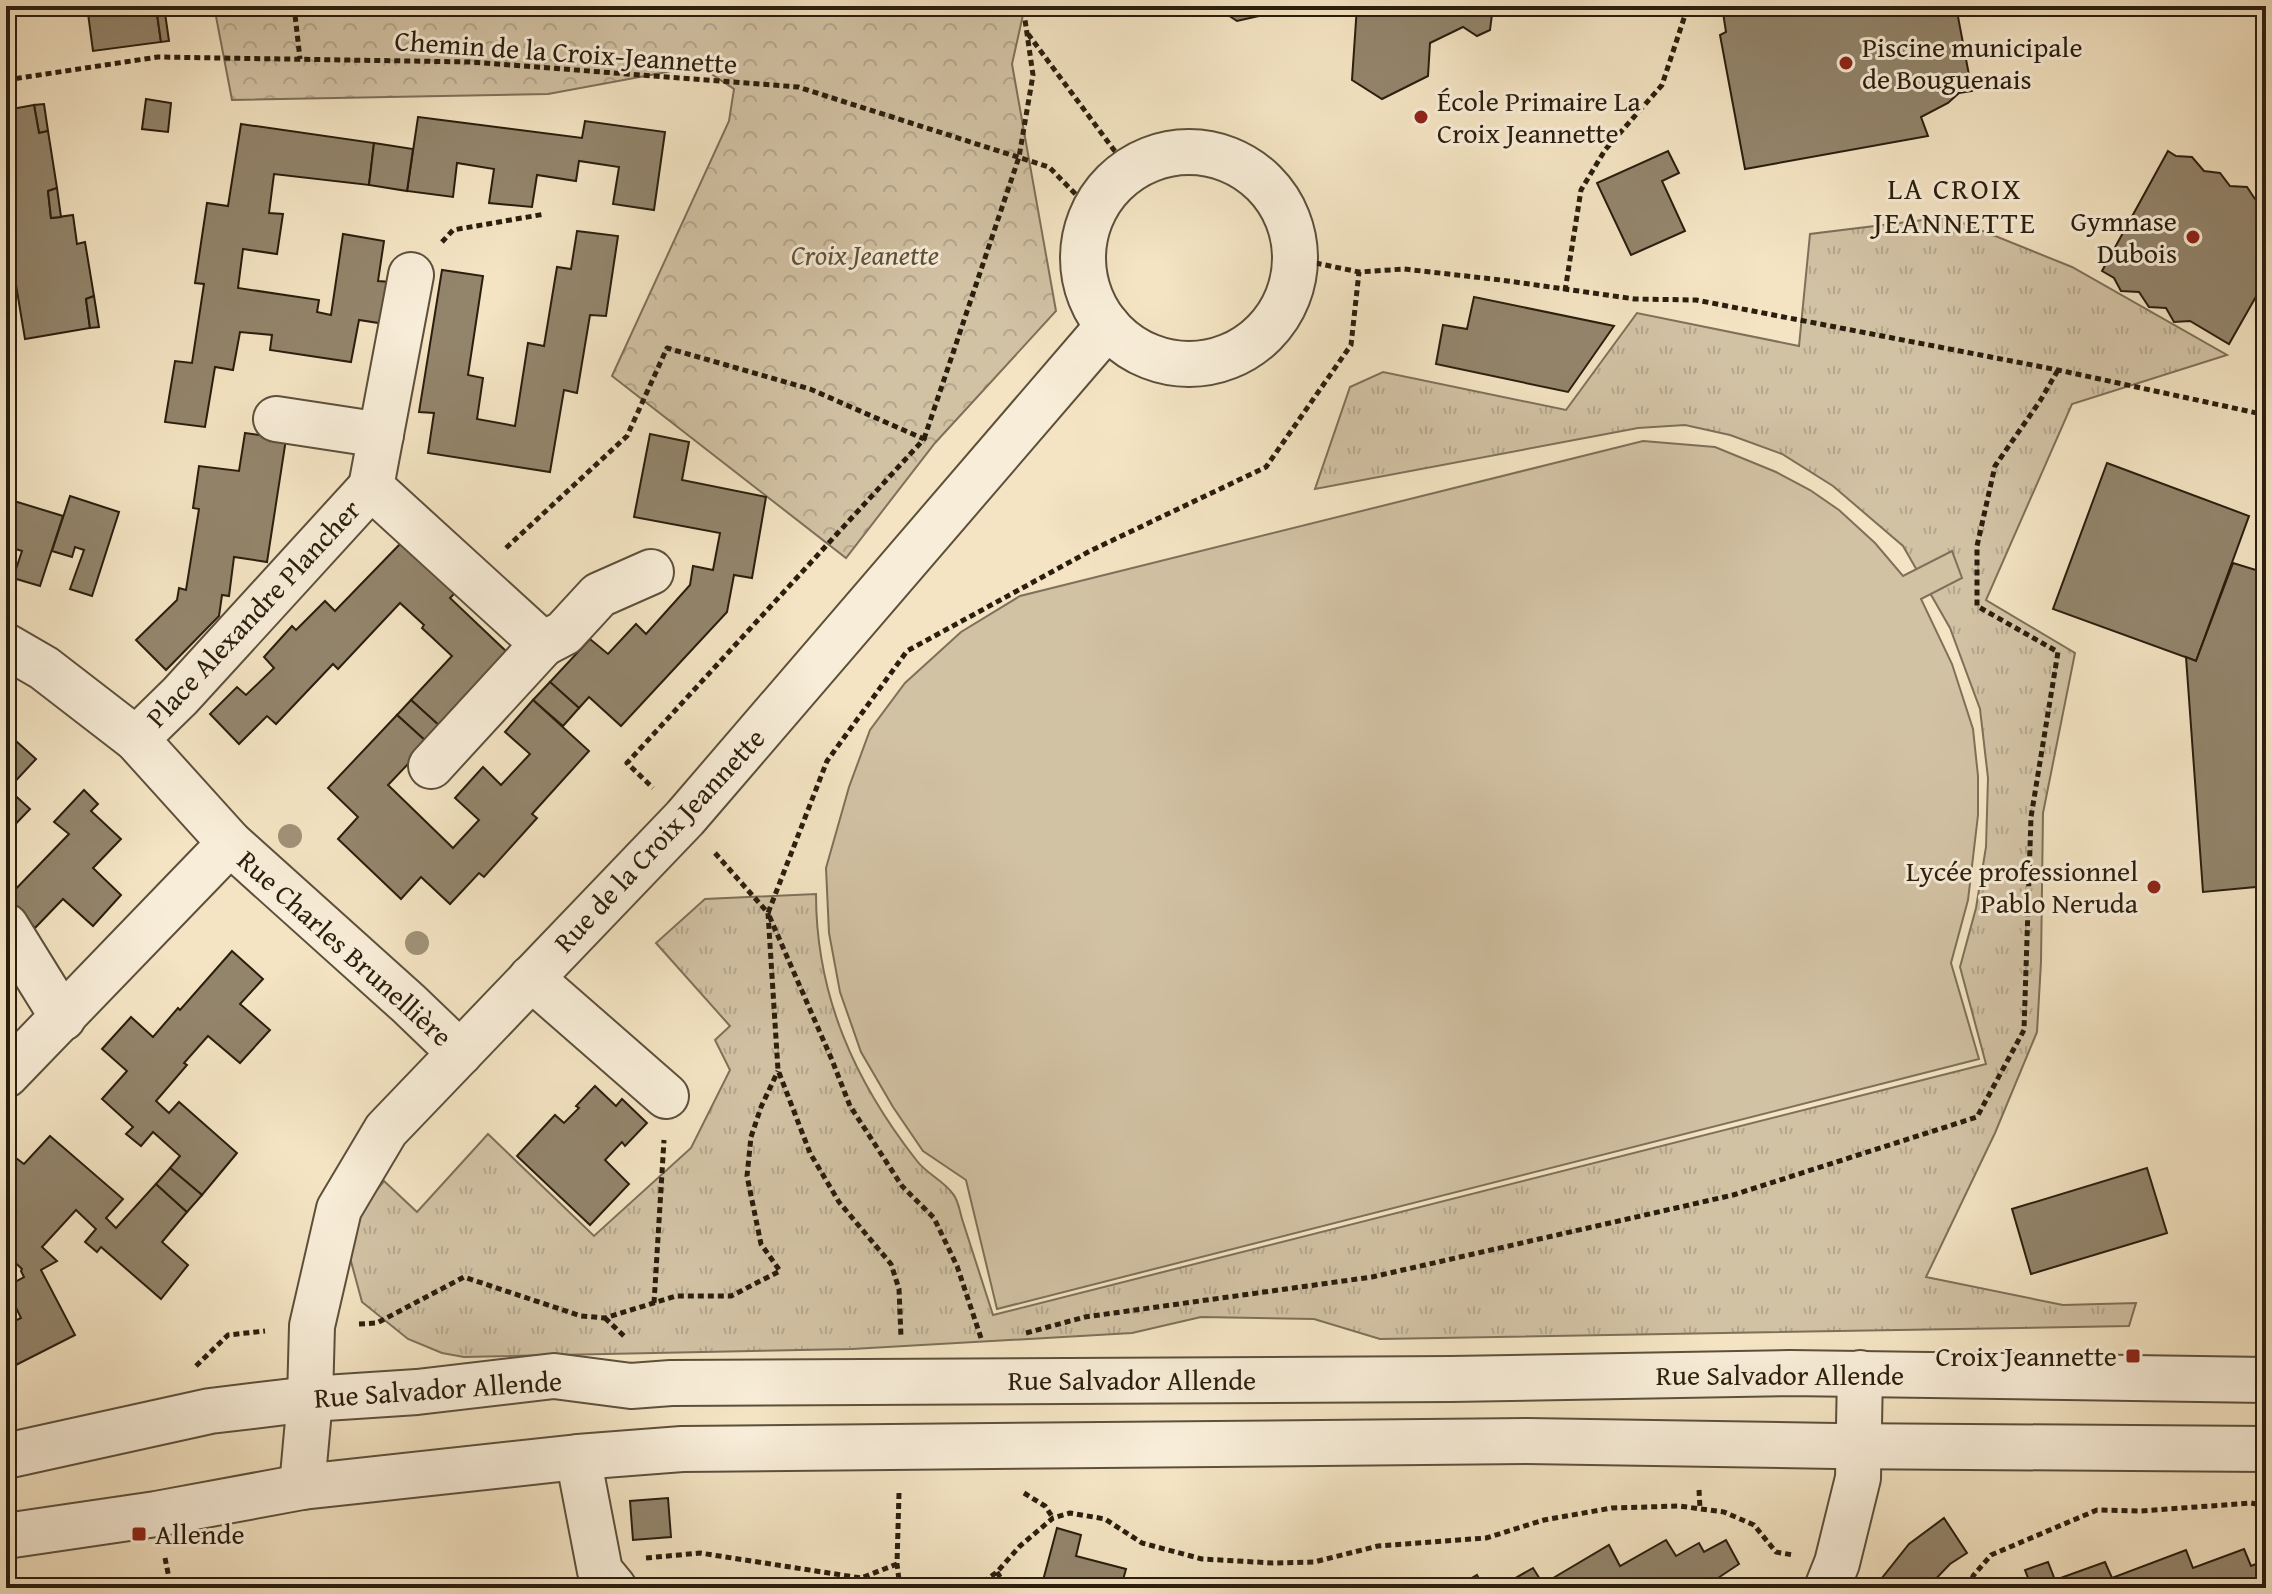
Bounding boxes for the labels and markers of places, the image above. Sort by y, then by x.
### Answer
place label: Piscine municipale de Bouguenais [1862,26,2083,99]
marker: Piscine municipale de Bouguenais [1837,54,1855,72]
place label: École Primaire La Croix Jeannette [1437,80,1642,153]
marker: École Primaire La Croix Jeannette [1412,108,1430,126]
place label: Gymnase Dubois [2070,200,2177,273]
marker: Gymnase Dubois [2184,228,2202,246]
place label: Lycée professionnel Pablo Neruda [1906,850,2139,923]
marker: Lycée professionnel Pablo Neruda [2145,878,2163,896]
place label: Croix Jeannette [1935,1335,2117,1376]
marker: Croix Jeannette [2124,1347,2142,1365]
place label: Allende [155,1513,245,1554]
marker: Allende [130,1525,148,1543]

